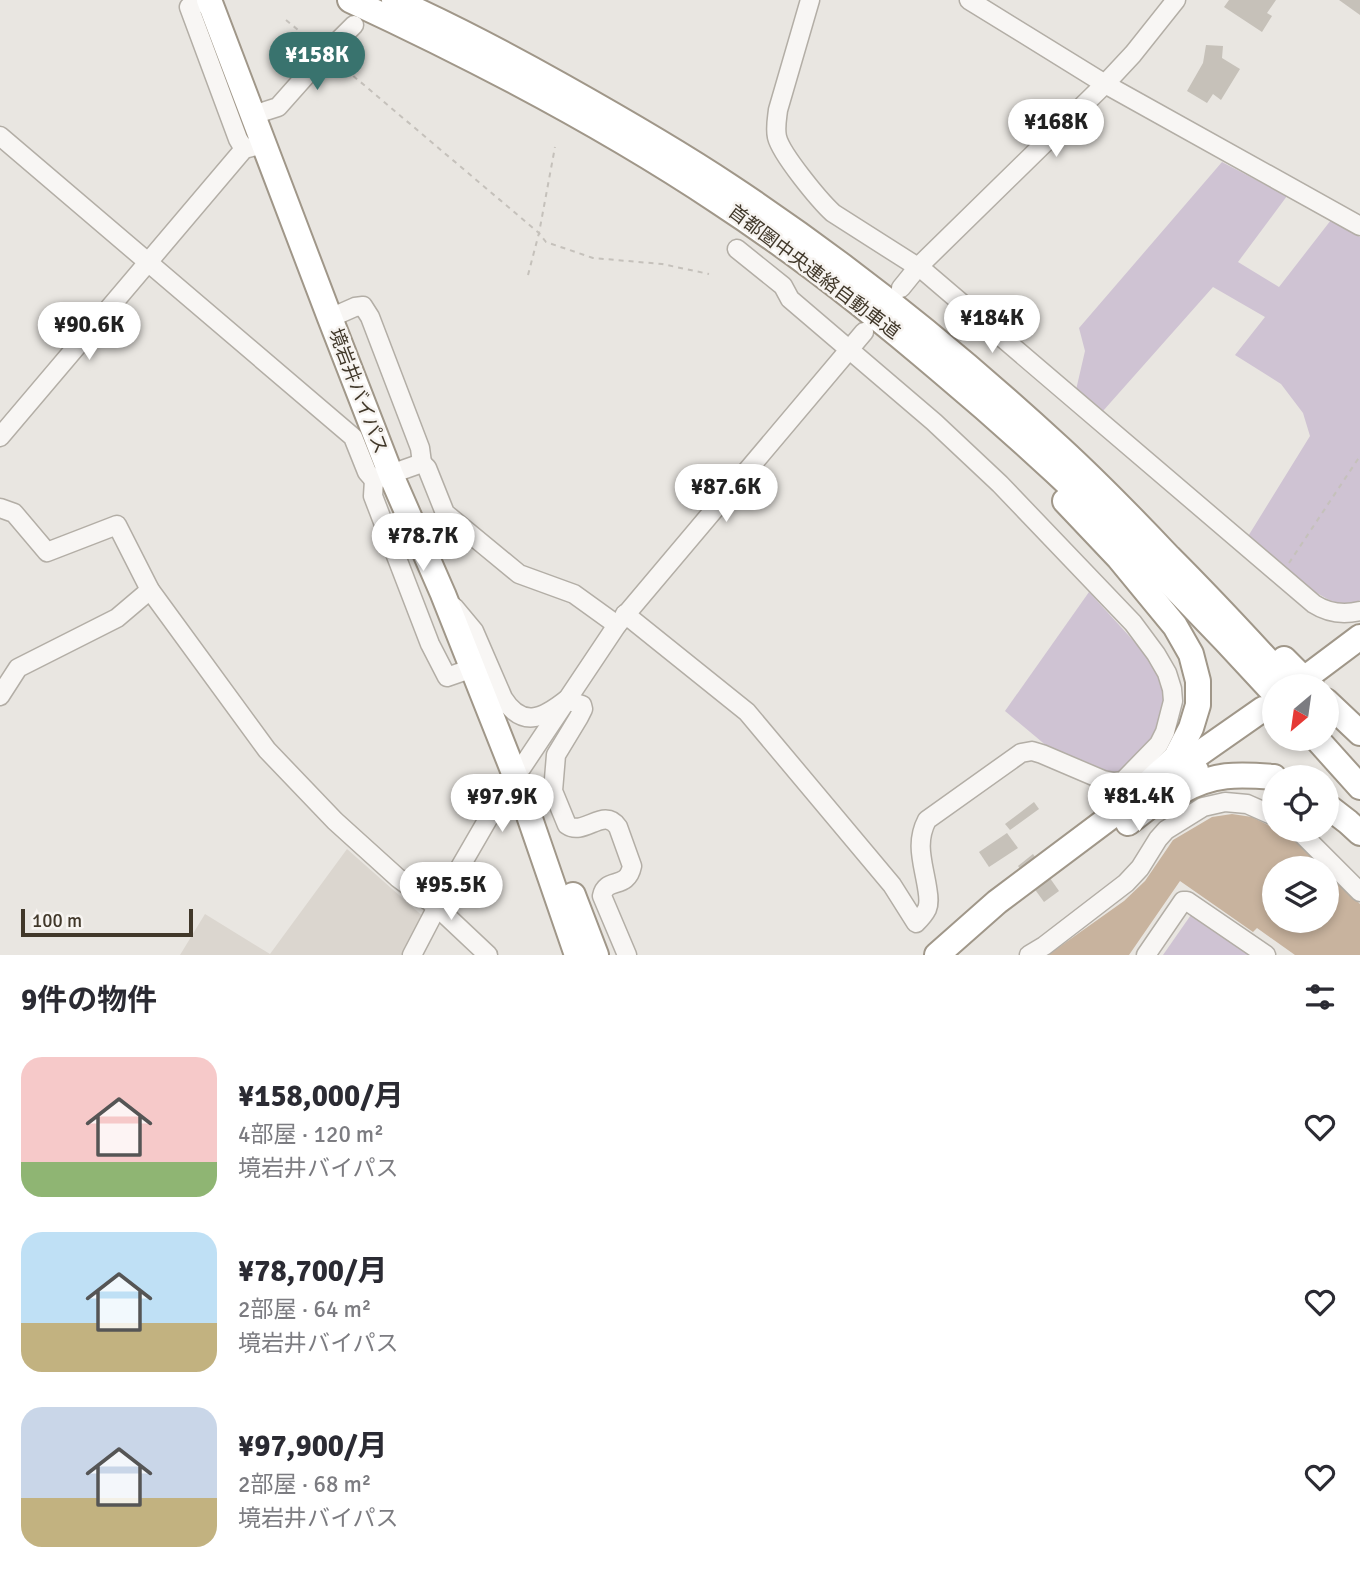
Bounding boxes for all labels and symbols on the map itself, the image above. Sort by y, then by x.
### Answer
pin: ¥158K [268,32,366,92]
pin: ¥168K [1007,100,1105,159]
street label: 首都圏中央連絡自動車道 [723,200,905,344]
pin: ¥184K [943,296,1041,355]
pin: ¥90.6K [32,302,146,362]
street label: 境岩井バイパス [323,325,393,457]
pin: ¥87.6K [669,464,783,524]
pin: ¥78.7K [366,514,480,573]
north arrow [1262,674,1339,751]
pin: ¥97.9K [445,774,559,834]
pin: ¥81.4K [1082,774,1196,833]
pin: ¥95.5K [394,862,508,922]
scale bar [21,906,192,938]

